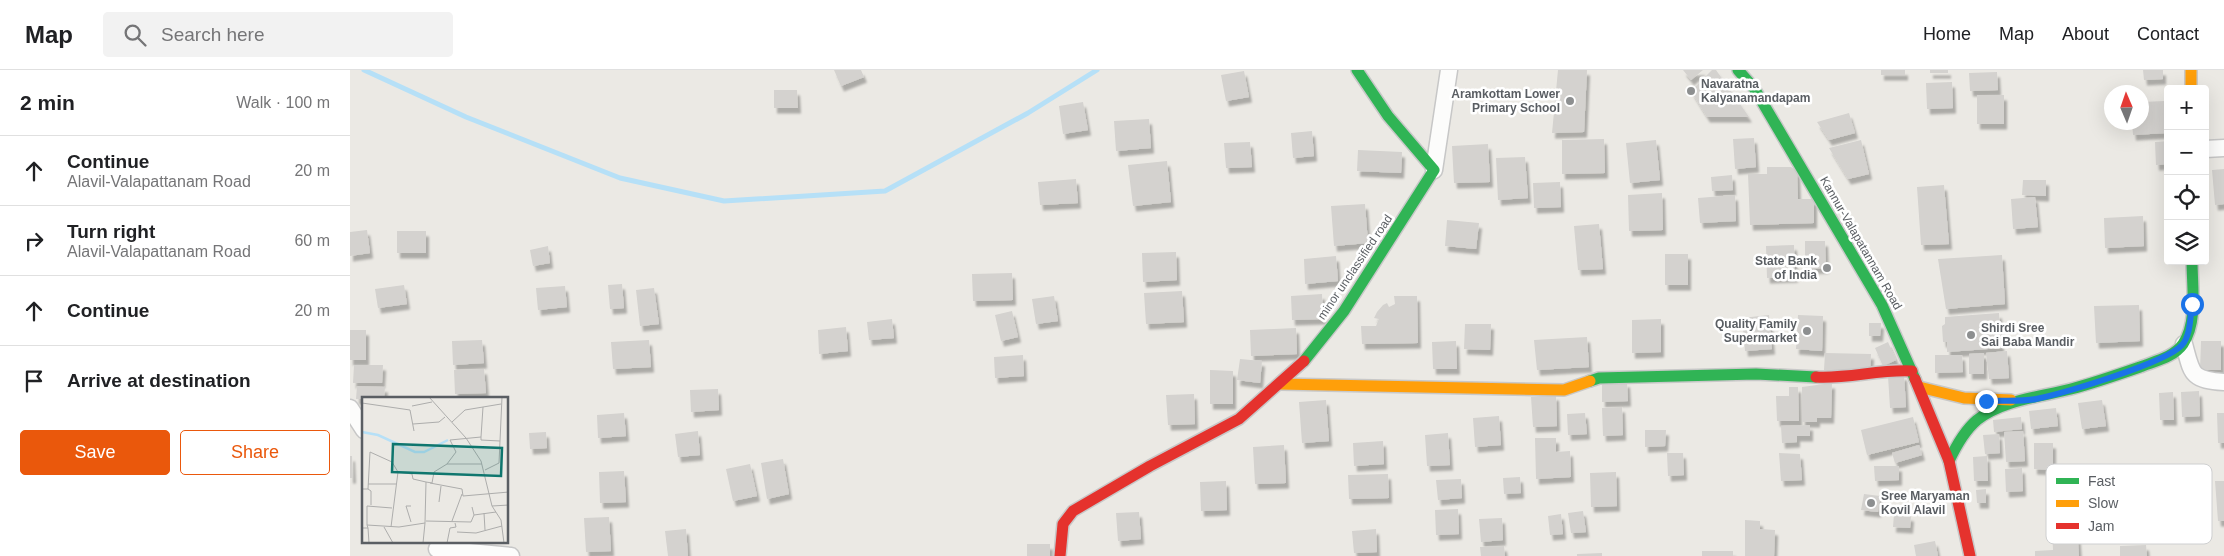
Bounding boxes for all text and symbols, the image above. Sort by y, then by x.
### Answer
search box [103,12,453,57]
text: Map [25,21,73,48]
icon: search [121,21,149,49]
text: Search here [161,24,265,45]
text: Home [1923,24,1971,44]
text: Map [1999,24,2034,44]
text: About [2062,24,2109,44]
text: Contact [2137,24,2199,44]
place label: Navaratna Kalyanamandapam [1701,77,1810,105]
marker: Navaratna Kalyanamandapam [1685,85,1697,97]
north arrow [2104,85,2149,130]
map controls [2164,85,2209,265]
button: + [2164,85,2209,130]
place label: Aramkottam Lower Primary School [1451,87,1560,115]
text: 2 min [20,91,75,114]
text: Walk · 100 m [236,94,330,111]
marker: Aramkottam Lower Primary School [1564,95,1576,107]
button: − [2164,130,2209,175]
text: Continue [67,151,149,172]
icon: ahead [20,157,48,185]
text: 20 m [294,162,330,179]
text: Alavil-Valapattanam Road [67,173,251,190]
street label: Kannur-Valapatannam Road [1817,174,1905,312]
button: locate [2164,175,2209,220]
street label: minor unclassified road [1315,212,1395,322]
button: layers [2164,220,2209,265]
text: Turn right [67,221,155,242]
icon: right [20,227,48,255]
text: 60 m [294,232,330,249]
text: Alavil-Valapattanam Road [67,243,251,260]
place label: State Bank of India [1755,254,1817,282]
marker: State Bank of India [1821,262,1833,274]
route start [2181,293,2204,316]
icon: ahead [20,297,48,325]
text: Continue [67,300,149,321]
text: 20 m [294,302,330,319]
place label: Quality Family Supermarket [1715,317,1797,345]
place label: Shirdi Sree Sai Baba Mandir [1981,321,2075,349]
marker: Quality Family Supermarket [1801,325,1813,337]
marker: Shirdi Sree Sai Baba Mandir [1965,329,1977,341]
icon: arrive [20,367,48,395]
text: Arrive at destination [67,370,251,391]
route end [1975,390,1998,413]
inset map [362,397,509,544]
button: Save [20,430,170,475]
button: Share [180,430,330,475]
legend [2046,464,2212,544]
text: Fast [2088,473,2115,489]
place label: Sree Maryaman Kovil Alavil [1881,489,1970,517]
text: Slow [2088,495,2119,511]
marker: Sree Maryaman Kovil Alavil [1865,497,1877,509]
text: Jam [2088,518,2114,534]

